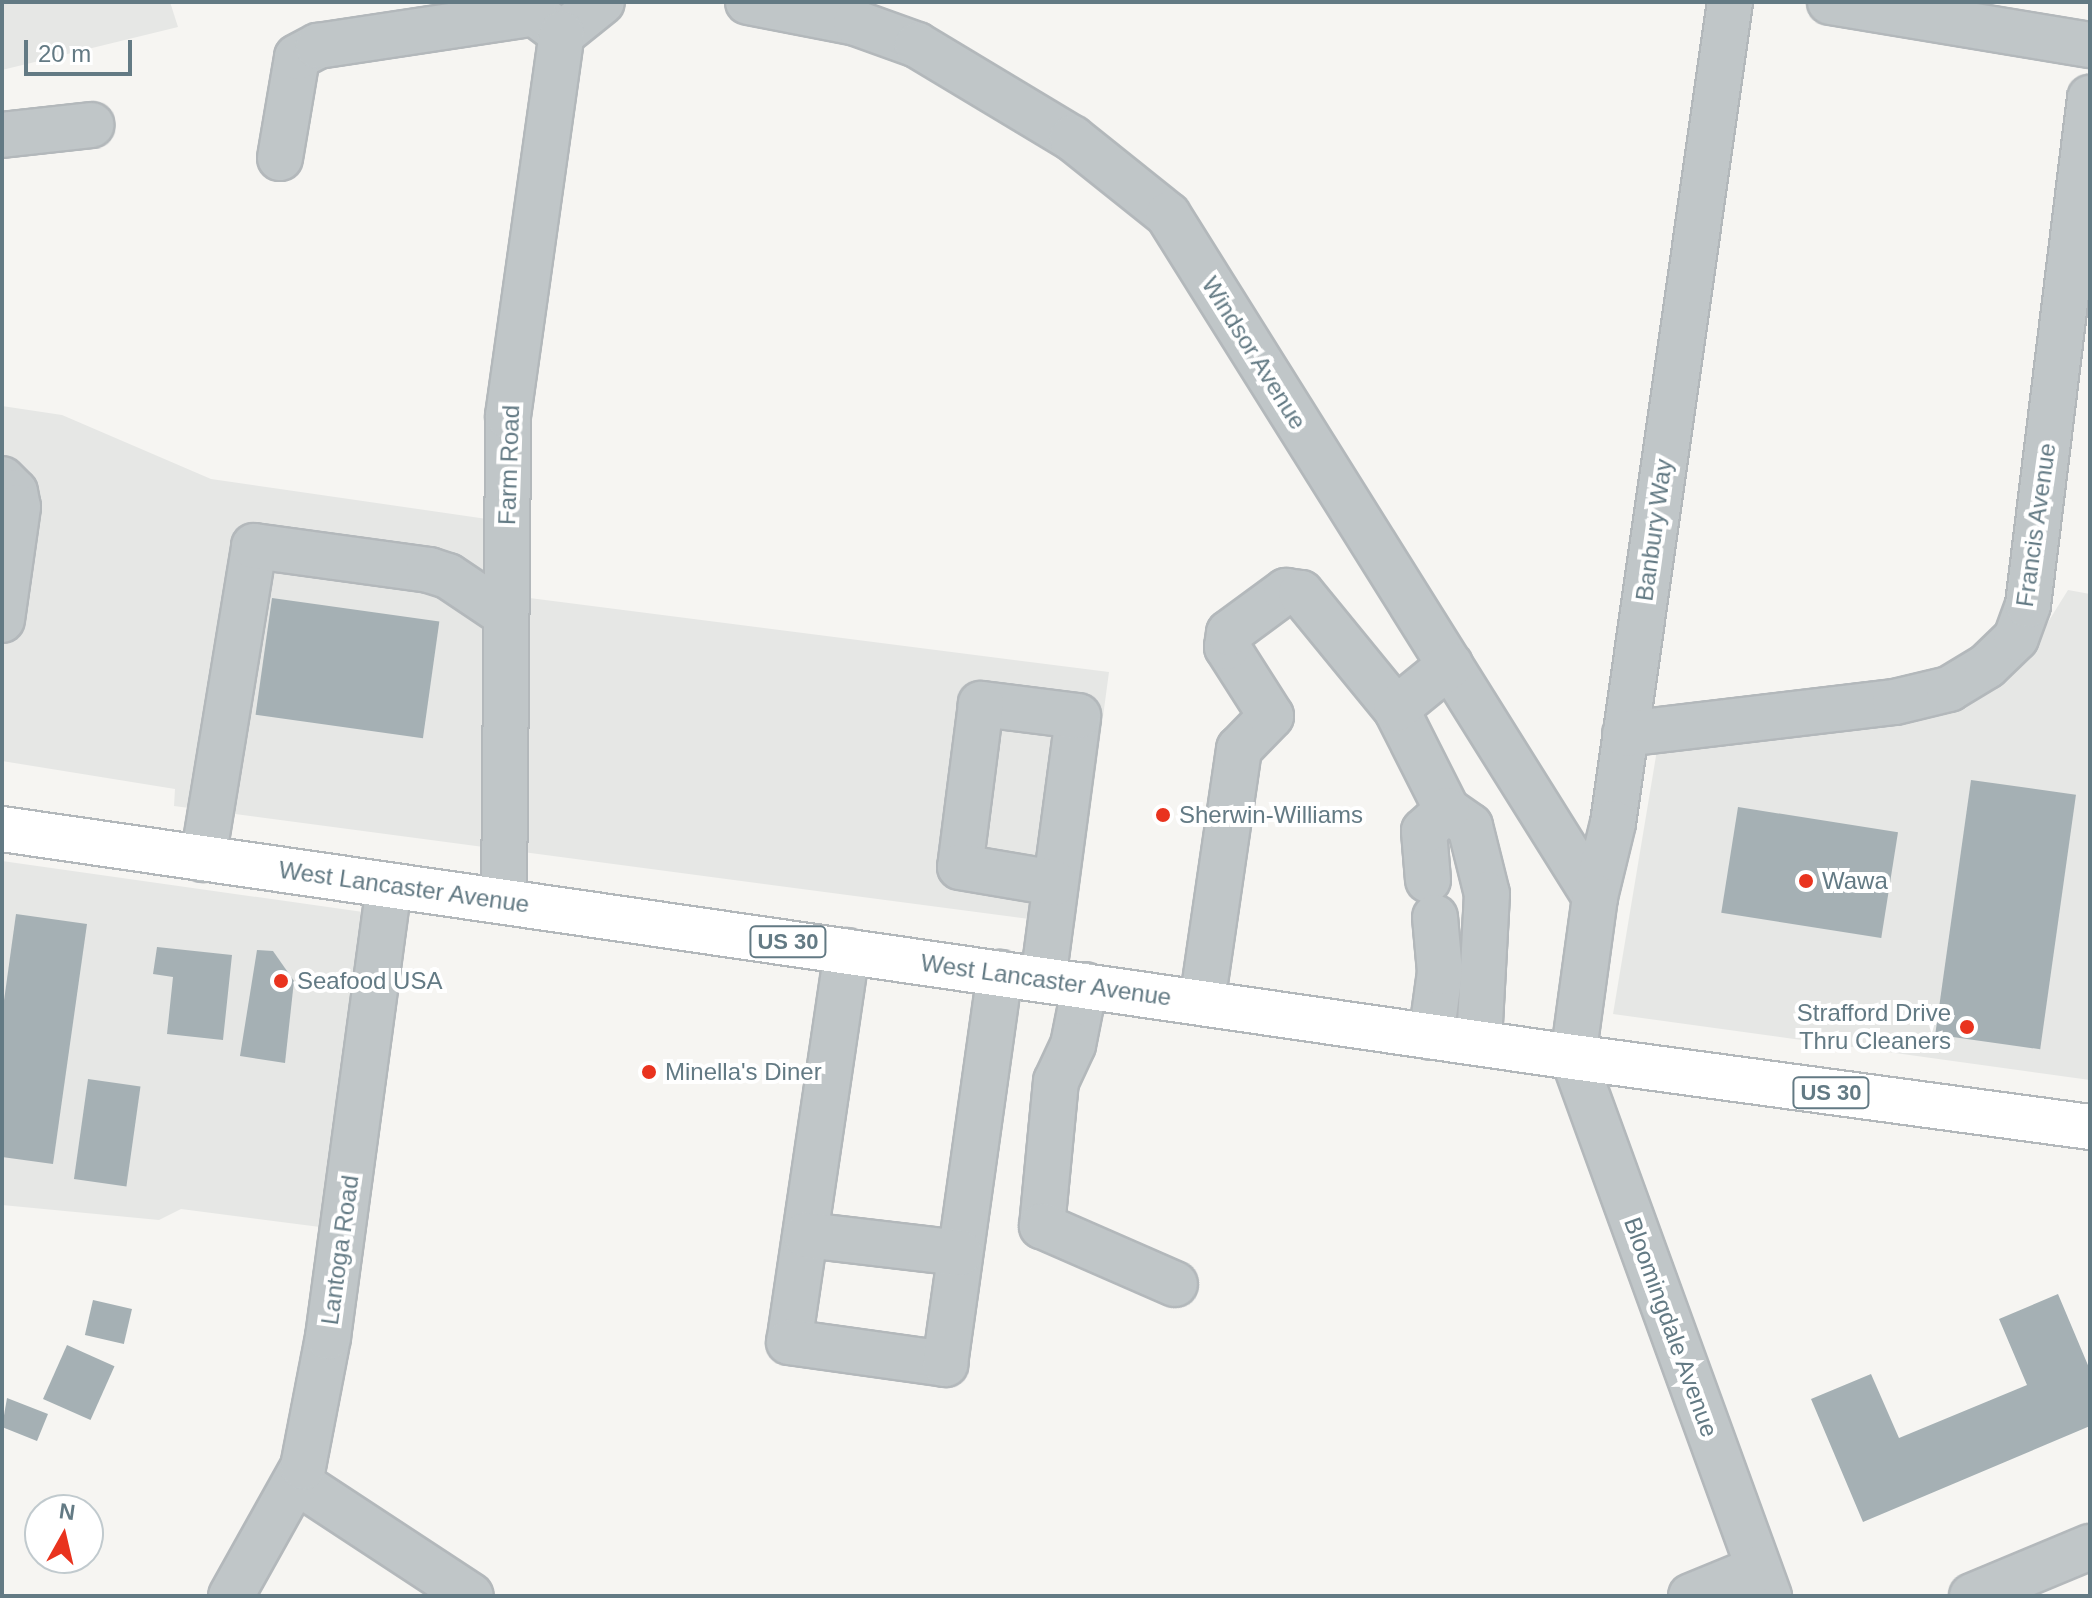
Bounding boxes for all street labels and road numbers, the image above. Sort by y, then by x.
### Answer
street label: Windsor Avenue [1195,271,1313,435]
street label: Farm Road [493,405,525,525]
street label: Francis Avenue [2010,441,2062,609]
street label: Banbury Way [1630,457,1678,603]
street label: West Lancaster Avenue [276,855,532,919]
road number: US 30 [748,924,828,960]
street label: West Lancaster Avenue [918,948,1174,1012]
road number: US 30 [1791,1075,1871,1111]
street label: Lantoga Road [315,1173,365,1327]
street label: Bloomingdale Avenue [1618,1213,1724,1441]

